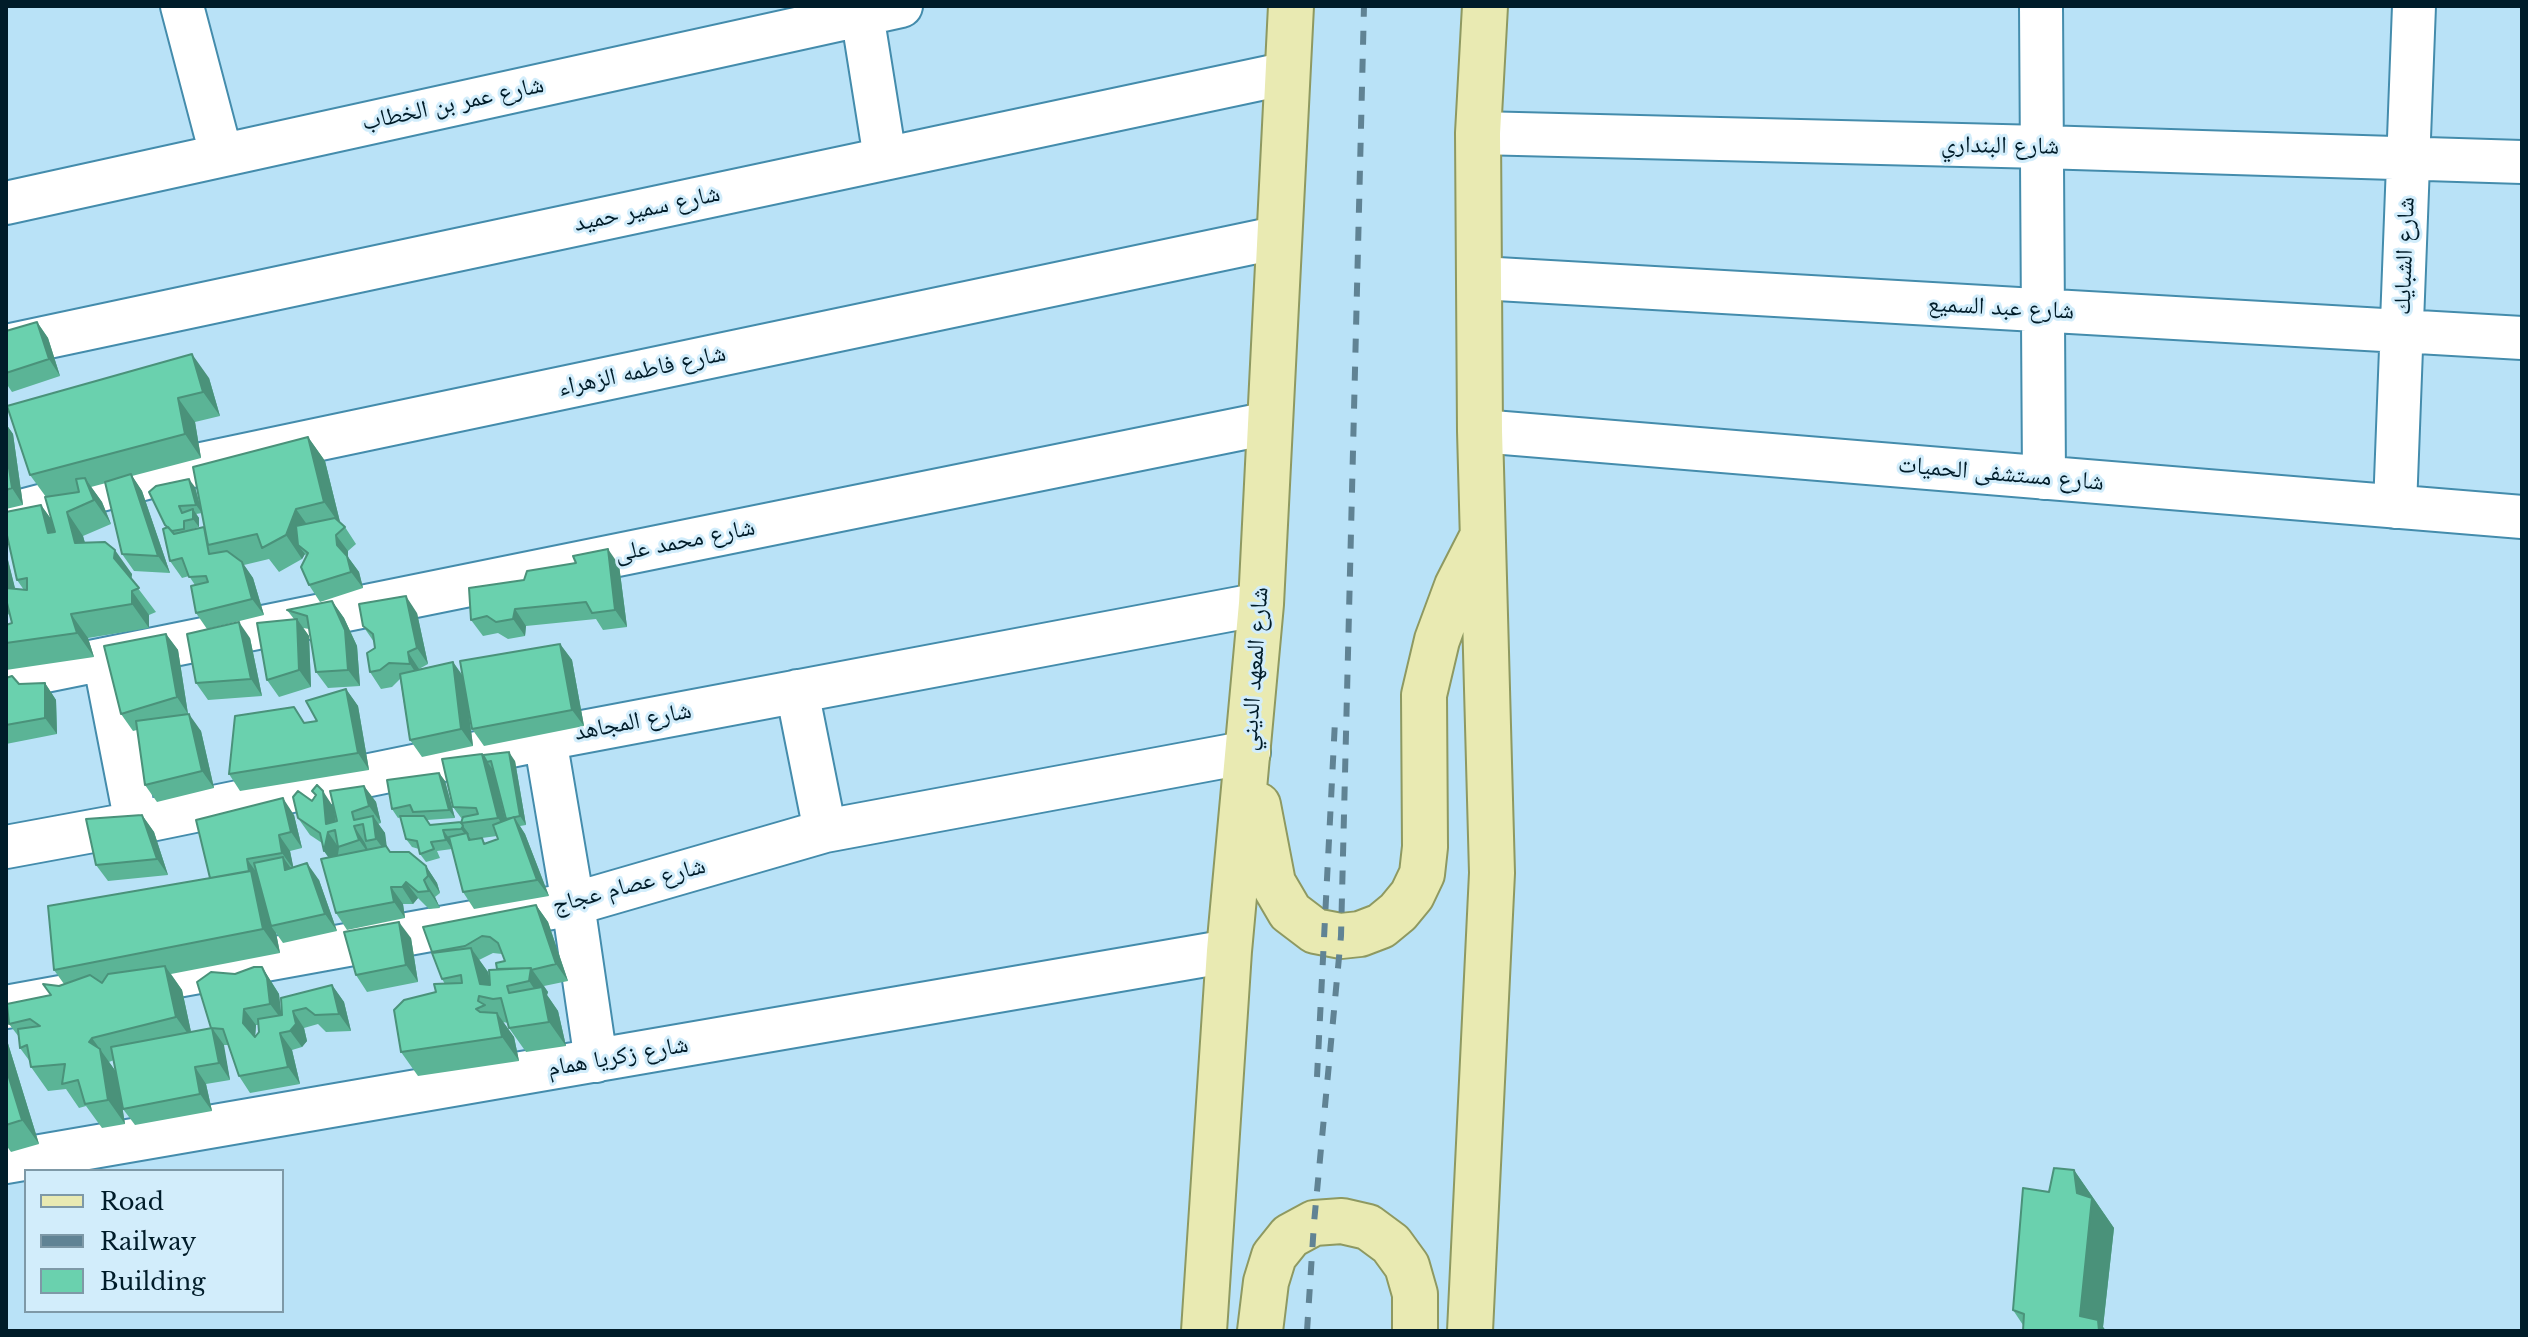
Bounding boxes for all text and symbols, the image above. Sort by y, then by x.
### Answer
street label: شارع عمر بن الخطاب [359,71,547,137]
street label: شارع البنداري [1941,131,2059,161]
street label: شارع سمير حميد [571,179,723,239]
street label: شارع الشبايك [2389,196,2421,316]
street label: شارع عبد السميع [1927,290,2075,326]
street label: شارع فاطمه الزهراء [556,339,728,403]
street label: شارع مستشفى الحميات [1897,451,2105,497]
street label: شارع محمد على [613,513,757,569]
street label: شارع المعهد الديني [1235,586,1275,752]
street label: شارع المجاهد [572,697,694,747]
street label: شارع عصام عجاج [549,852,709,920]
street label: شارع زكريا همام [545,1030,691,1084]
legend [24,1169,284,1313]
text: Road [100,1187,164,1216]
text: Railway [100,1227,196,1256]
text: Building [100,1267,206,1296]

